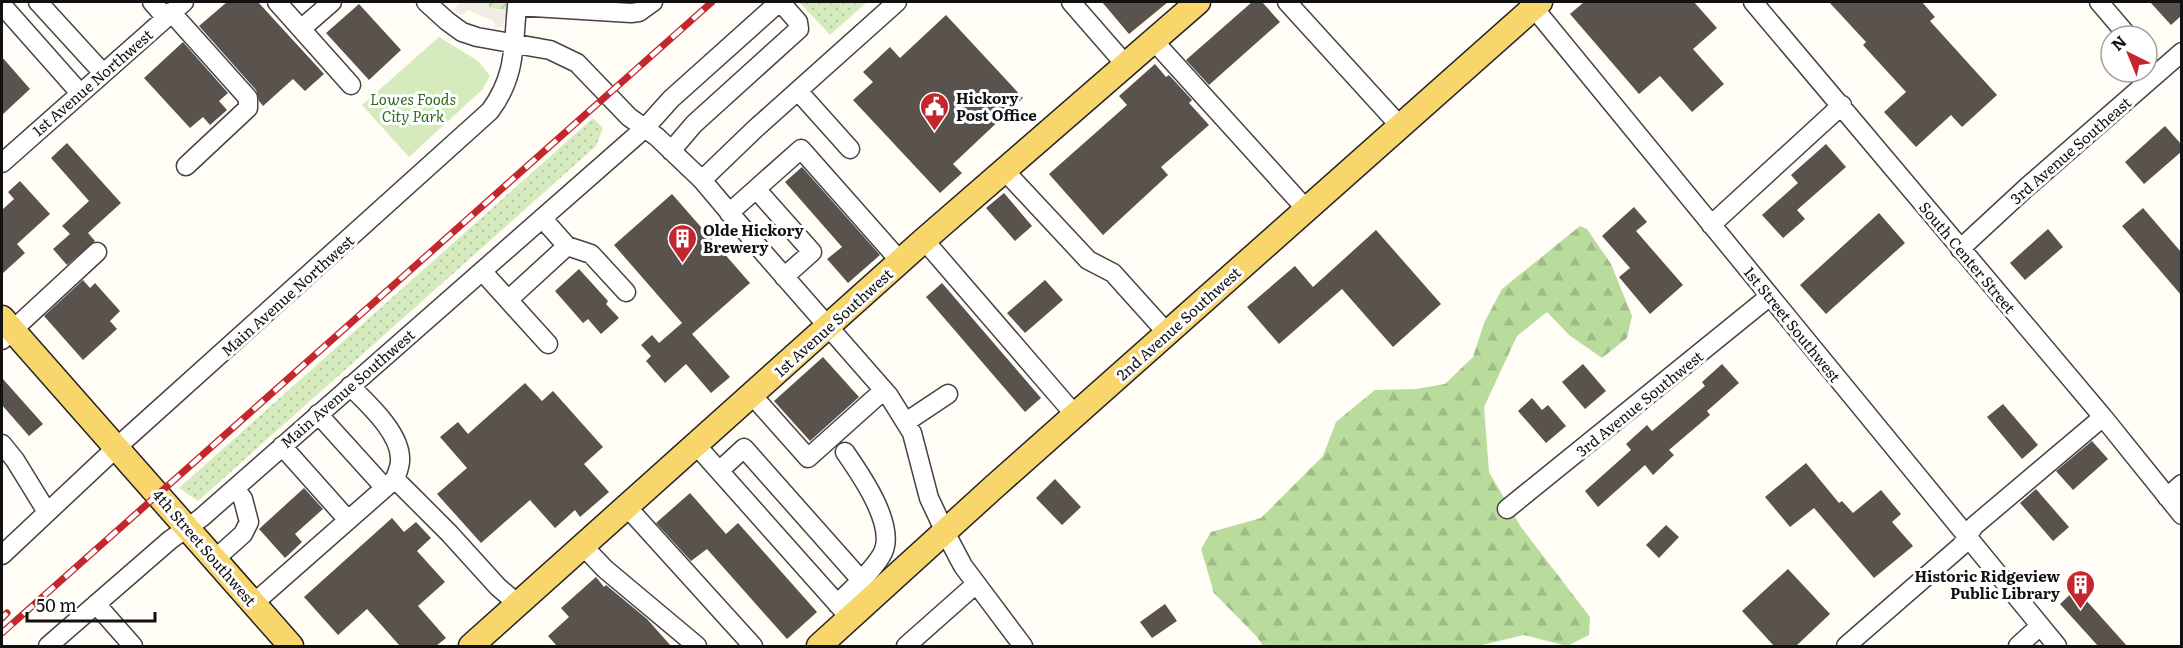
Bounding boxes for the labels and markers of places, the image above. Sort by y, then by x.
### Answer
place label: Hickory Post Office [956,86,1037,126]
public building icon: Hickory Post Office [919,90,951,132]
place label: Olde Hickory Brewery [703,218,805,258]
building icon: Olde Hickory Brewery [666,222,698,264]
place label: Historic Ridgeview Public Library [1914,564,2061,604]
building icon: Historic Ridgeview Public Library [2065,568,2097,610]

